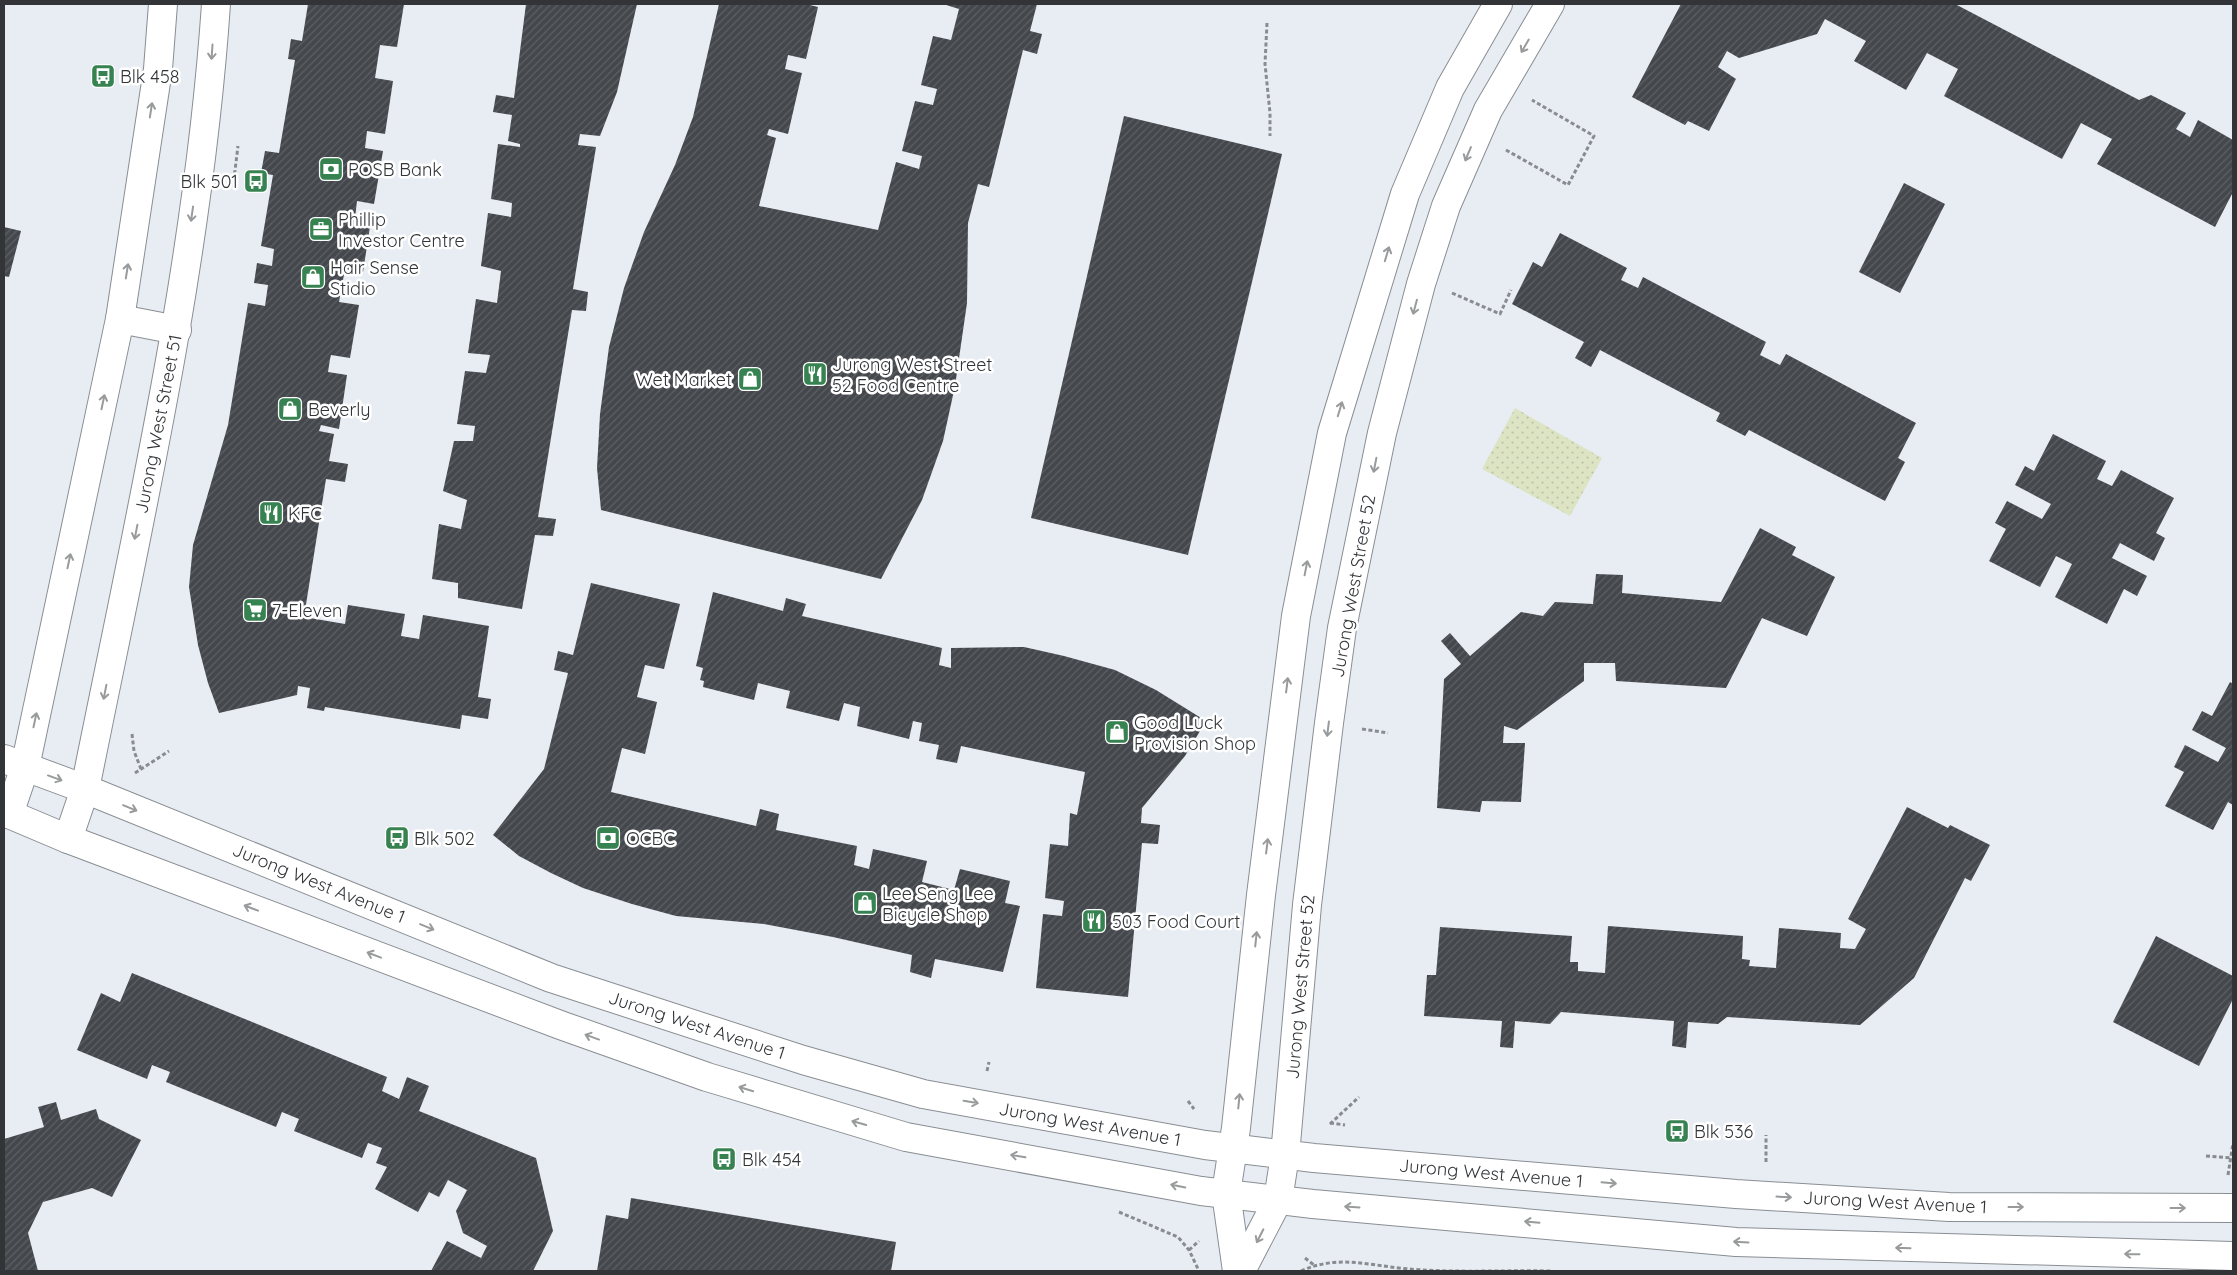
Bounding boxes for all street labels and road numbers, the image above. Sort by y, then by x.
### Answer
street label: Jurong West Street 51 [129,333,187,515]
street label: Jurong West Street 52 [1326,493,1380,679]
street label: Jurong West Avenue 1 [229,838,409,928]
street label: Jurong West Street 52 [1280,894,1320,1080]
street label: Jurong West Avenue 1 [606,986,788,1064]
street label: Jurong West Avenue 1 [997,1097,1183,1151]
street label: Jurong West Avenue 1 [1398,1154,1584,1192]
street label: Jurong West Avenue 1 [1802,1186,1988,1218]

